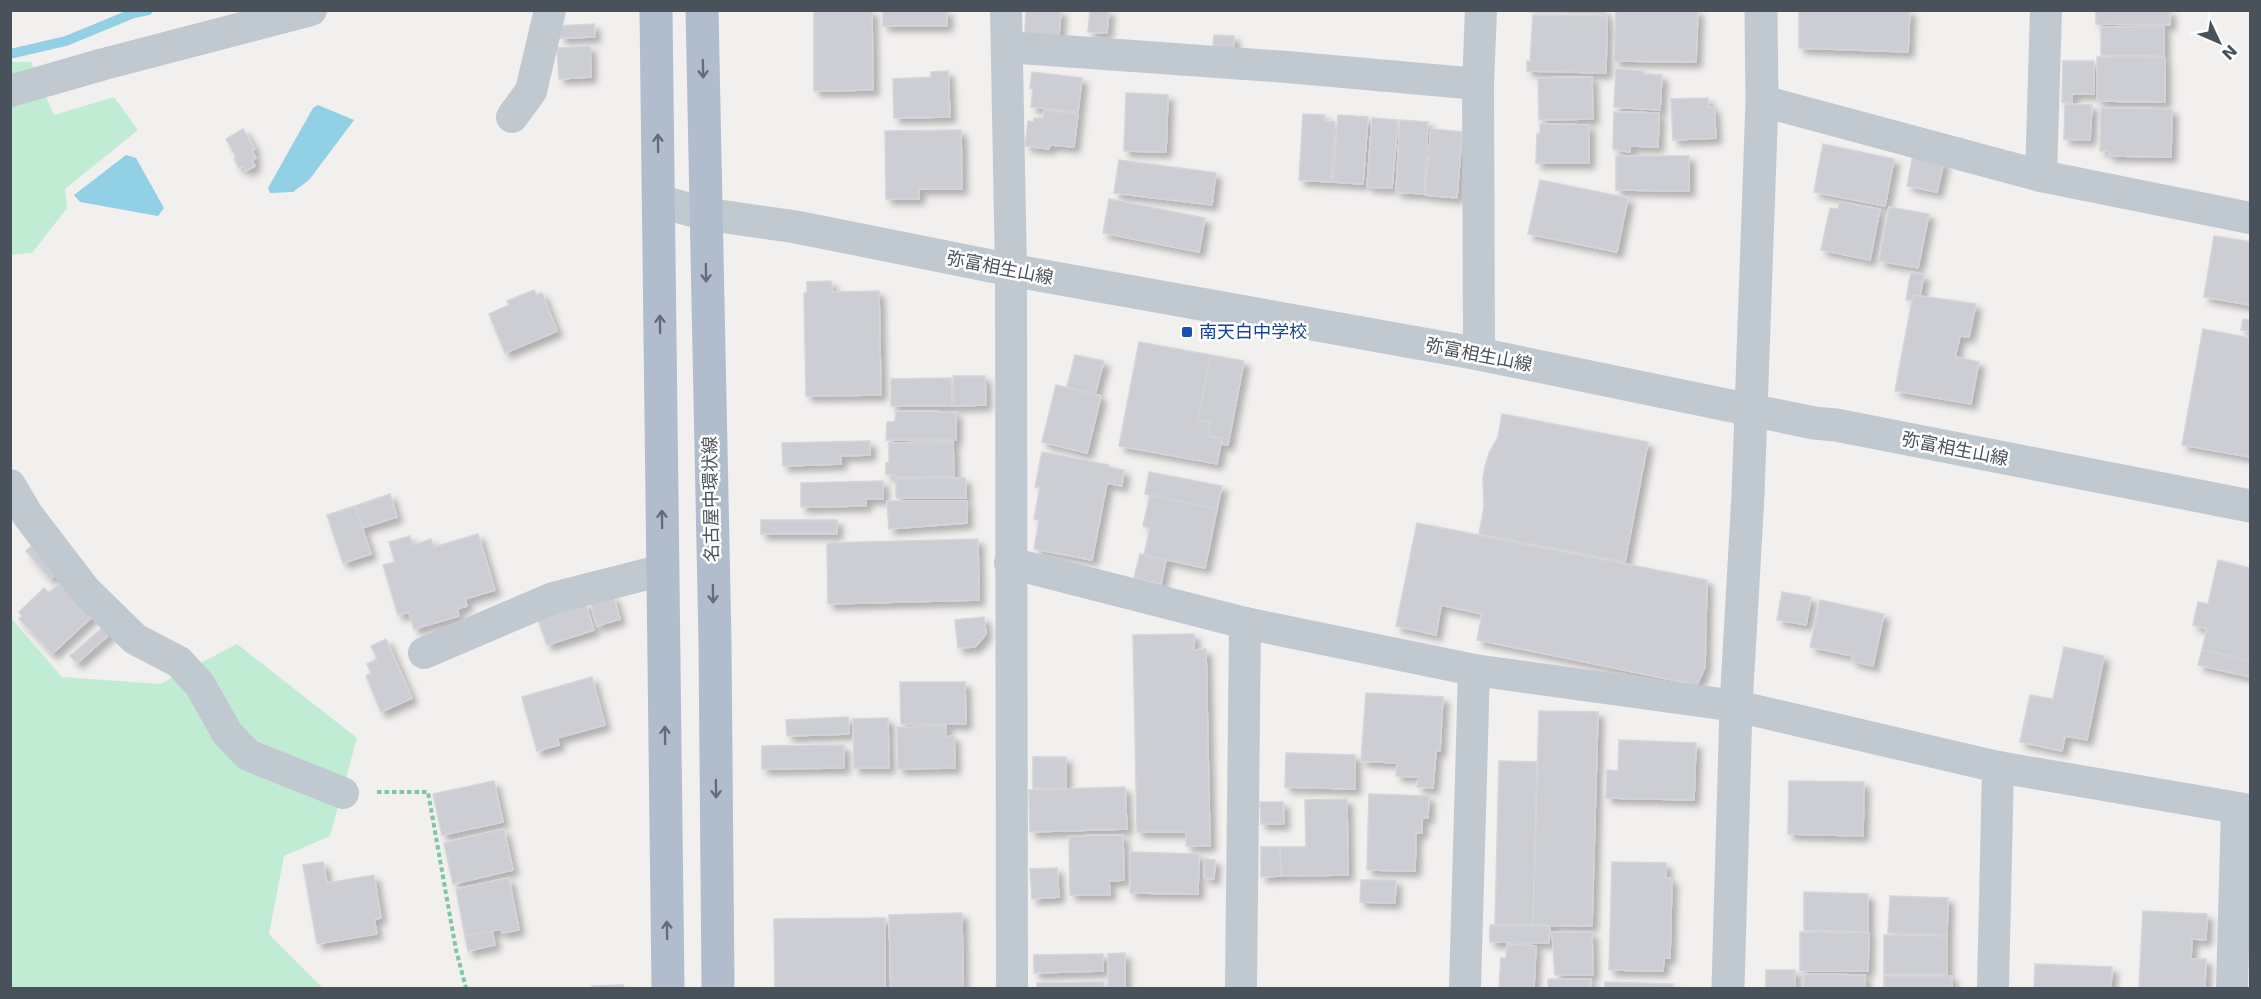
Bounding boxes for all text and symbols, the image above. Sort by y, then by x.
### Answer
north arrow [2189,12,2249,72]
text: N [2218,41,2241,63]
one-way arrow [697,58,708,78]
one-way arrow [652,133,664,153]
street label: 弥富相生山線 [945,247,1055,288]
one-way arrow [700,262,712,282]
one-way arrow [654,315,666,335]
place label: 南天白中学校 [1199,321,1307,342]
marker: 南天白中学校 [1180,325,1194,339]
street label: 弥富相生山線 [1424,334,1534,375]
street label: 弥富相生山線 [1900,428,2010,469]
street label: 名古屋中環状線 [699,436,722,562]
one-way arrow [656,510,668,530]
one-way arrow [708,583,719,603]
one-way arrow [659,726,670,746]
one-way arrow [710,778,722,798]
one-way arrow [662,921,673,941]

